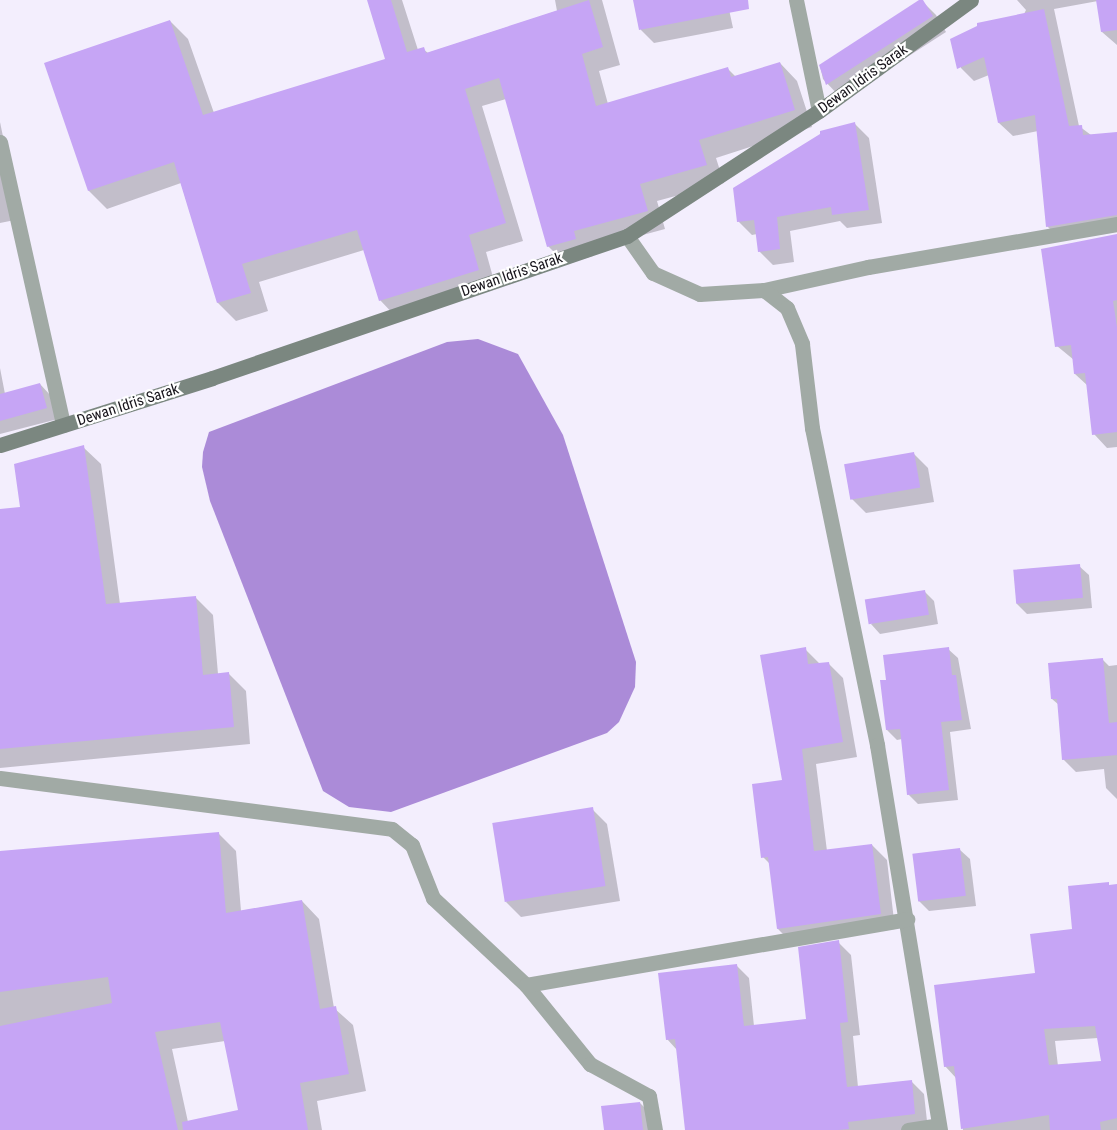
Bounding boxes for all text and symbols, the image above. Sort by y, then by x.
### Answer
street label: Dewan Idris Sarak [815,41,911,117]
street label: Dewan Idris Sarak [459,249,565,301]
street label: Dewan Idris Sarak [75,380,181,430]

